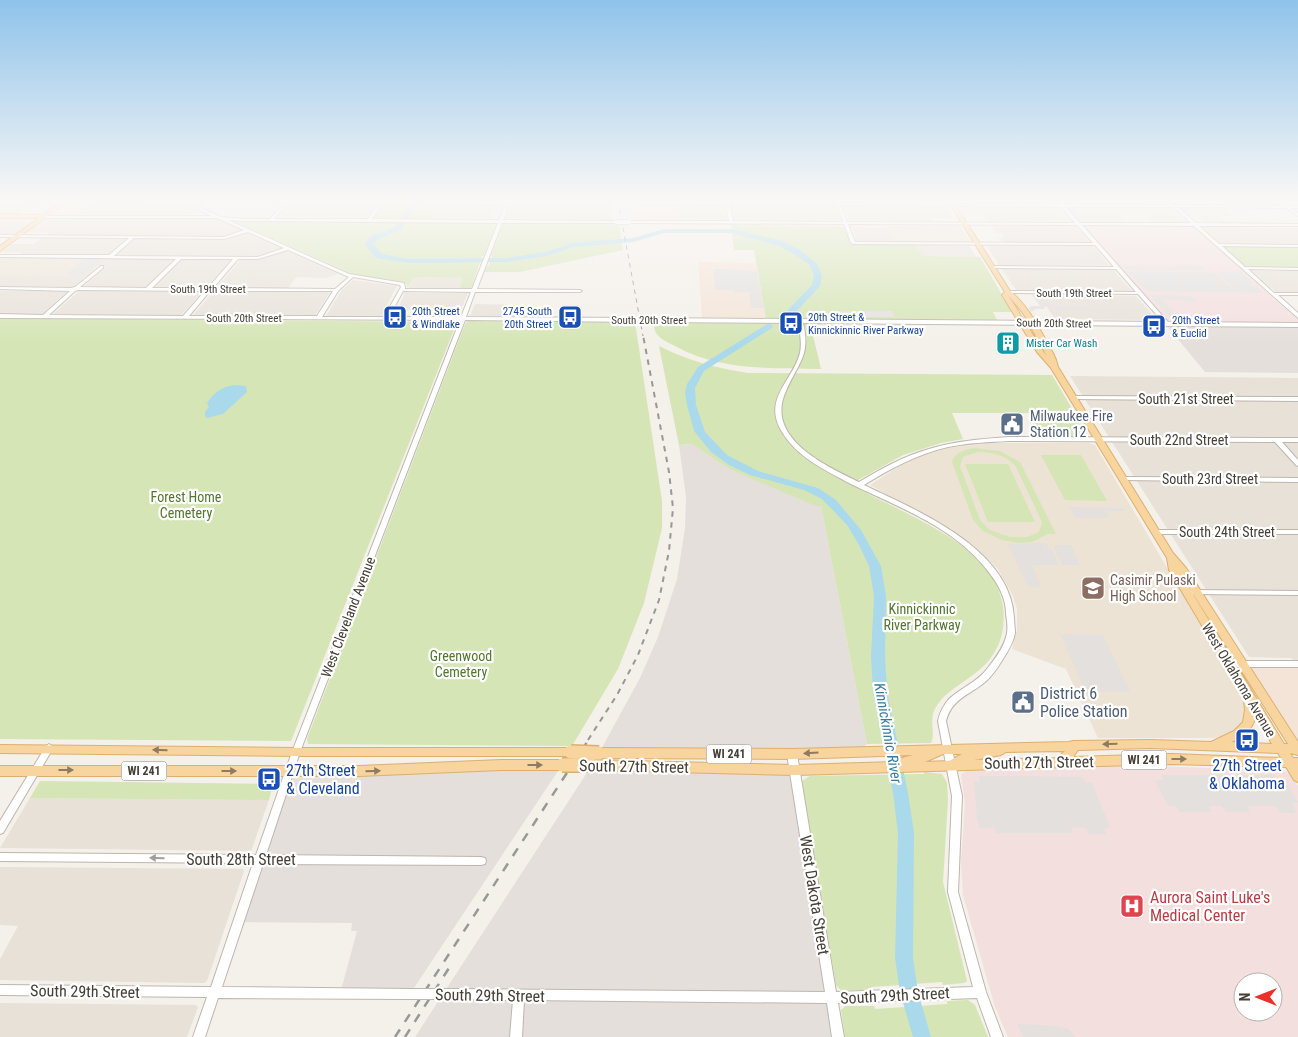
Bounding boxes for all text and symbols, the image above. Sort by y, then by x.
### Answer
street label: South 19th Street [170,283,246,296]
street label: South 19th Street [1036,287,1112,300]
bus stop icon: 20th Street & Windlake [382,304,408,330]
bus stop icon: 2745 South 20th Street [557,304,583,330]
place label: 20th Street & Windlake [412,305,460,331]
place label: 2745 South 20th Street [503,305,552,331]
bus stop icon: 20th Street & Kinnickinnic River Parkway [778,310,804,336]
place label: 20th Street & Kinnickinnic River Parkway [808,311,924,337]
street label: South 20th Street [206,312,282,325]
bus stop icon: 20th Street & Euclid [1141,313,1167,339]
street label: South 20th Street [611,314,687,327]
place label: 20th Street & Euclid [1172,314,1220,340]
street label: South 20th Street [1016,316,1092,331]
building icon: Mister Car Wash [995,330,1021,356]
place label: Mister Car Wash [1026,337,1097,350]
street label: South 21st Street [1138,391,1234,407]
place label: Milwaukee Fire Station 12 [1030,408,1113,440]
public building icon: Milwaukee Fire Station 12 [999,411,1025,437]
street label: South 22nd Street [1130,432,1228,448]
street label: South 23rd Street [1162,471,1258,487]
park label: Forest Home Cemetery [151,489,222,521]
street label: South 24th Street [1179,524,1275,540]
street label: West Cleveland Avenue [318,554,379,680]
place label: Casimir Pulaski High School [1110,572,1196,604]
school or university icon: Casimir Pulaski High School [1080,575,1106,601]
park label: Kinnickinnic River Parkway [883,601,961,633]
street label: West Oklahoma Avenue [1199,620,1280,740]
park label: Greenwood Cemetery [430,648,492,680]
water label: Kinnickinnic River [870,682,906,785]
place label: District 6 Police Station [1040,684,1128,721]
public building icon: District 6 Police Station [1010,689,1036,715]
bus stop icon: 27th Street & Oklahoma [1234,727,1260,753]
one-way arrow [1102,741,1118,749]
road number: WI 241 [706,744,752,764]
one-way arrow [152,746,168,754]
one-way arrow [803,750,819,758]
road number: WI 241 [1122,750,1166,770]
street label: South 27th Street [984,752,1094,773]
one-way arrow [1171,755,1187,763]
street label: South 27th Street [579,756,689,777]
place label: 27th Street & Oklahoma [1209,756,1285,793]
road number: WI 241 [122,761,166,780]
place label: 27th Street & Cleveland [286,761,360,798]
one-way arrow [527,761,543,769]
one-way arrow [58,766,74,774]
bus stop icon: 27th Street & Cleveland [256,766,282,792]
one-way arrow [365,766,381,774]
one-way arrow [221,767,237,775]
street label: West Dakota Street [796,834,833,956]
street label: South 28th Street [186,850,296,869]
one-way arrow [149,854,165,862]
place label: Aurora Saint Luke's Medical Center [1150,888,1270,925]
hospital icon: Aurora Saint Luke's Medical Center [1119,893,1145,919]
north arrow [1233,972,1283,1022]
street label: South 29th Street [30,981,140,1002]
street label: South 29th Street [840,983,951,1008]
street label: South 29th Street [435,985,545,1006]
text: N [1237,993,1253,1001]

